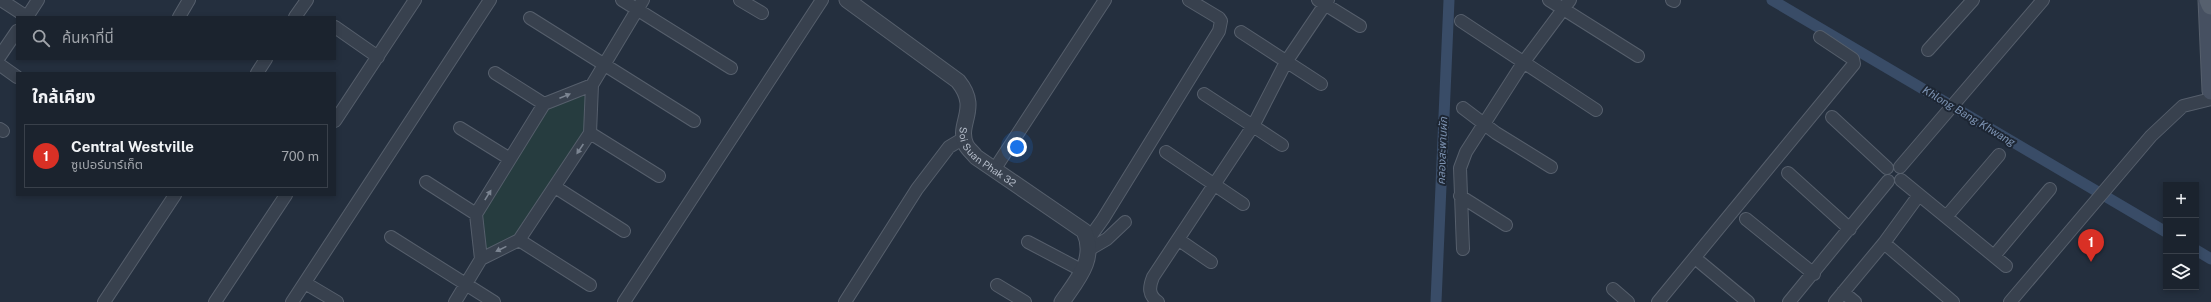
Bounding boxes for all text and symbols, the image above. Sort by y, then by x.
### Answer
search box [16,16,336,60]
icon: search [30,27,52,49]
text: ค้นหาที่นี่ [62,29,114,46]
water label: Khlong Bang Khwang [1921,84,2018,149]
text: ใกล้เคียง [32,87,95,107]
one-way arrow [559,92,571,98]
water label: คลองสะพานผัก [1435,116,1449,185]
street label: Soi Suan Phak 32 [957,126,1019,189]
your location [1007,137,1027,157]
text: Central Westville [71,138,194,155]
one-way arrow [576,144,584,154]
text: 1 [43,149,49,164]
text: 700 m [281,149,319,164]
text: ซูเปอร์มาร์เก็ต [71,157,143,172]
map controls [2163,182,2199,290]
button: + [2163,182,2199,218]
one-way arrow [484,189,491,201]
button: − [2163,218,2199,254]
pin: 1 [2078,229,2104,262]
one-way arrow [495,246,507,252]
button: layers [2163,254,2199,290]

